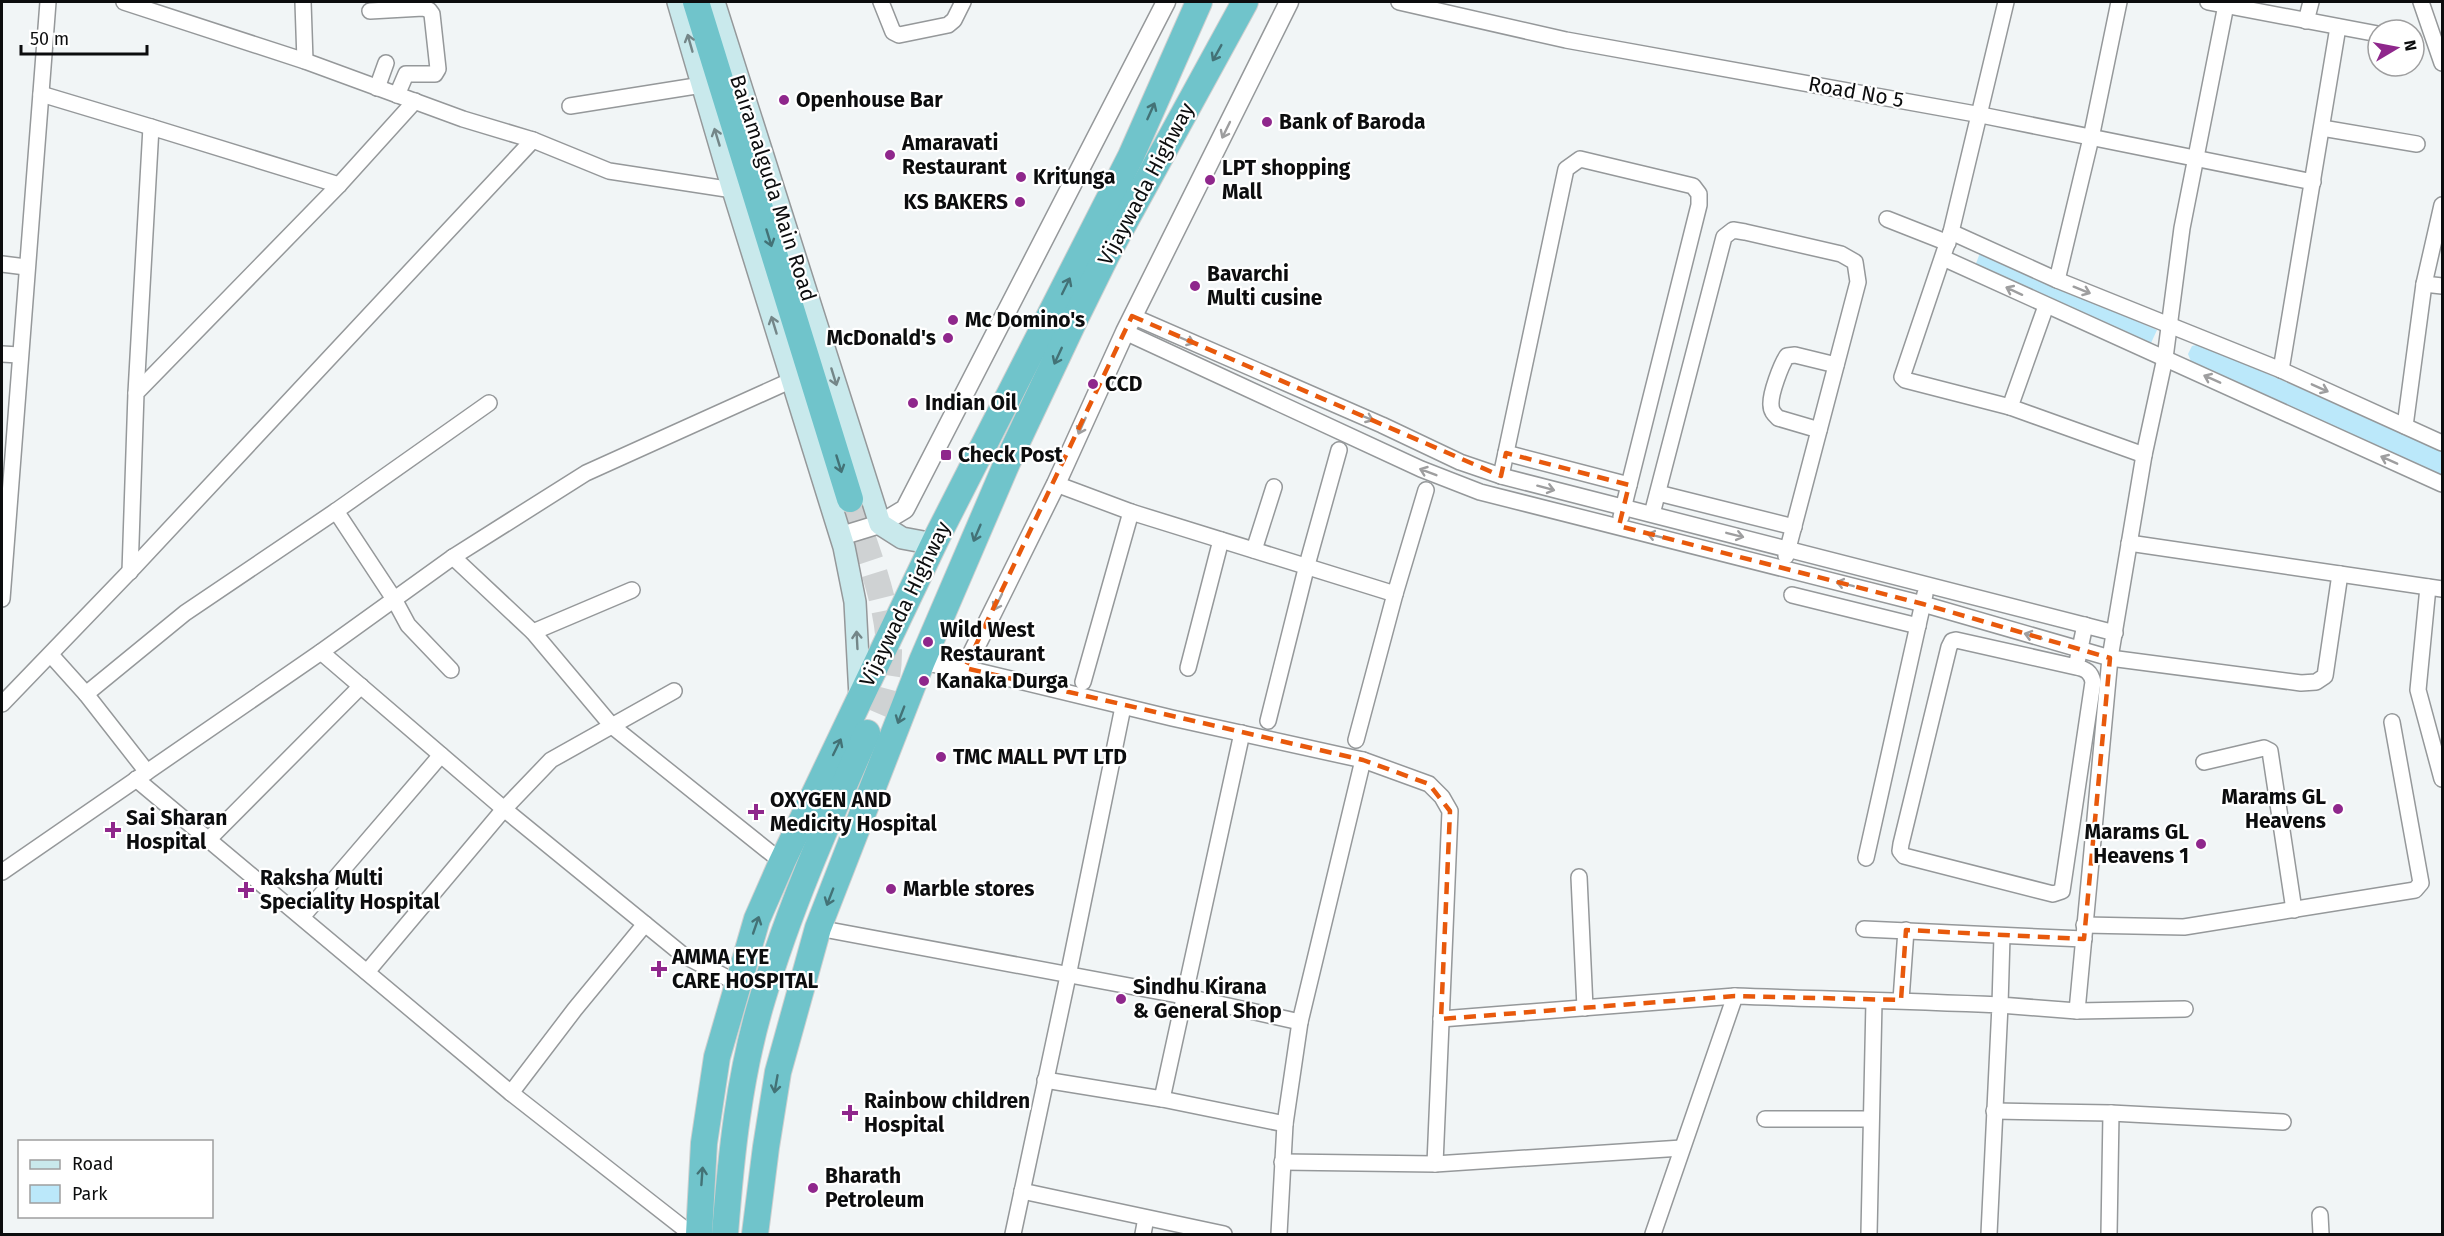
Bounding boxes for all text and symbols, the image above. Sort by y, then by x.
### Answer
scale bar [21,18,147,56]
north arrow [2366,18,2426,78]
text: 50 m [30,28,69,50]
one-way arrow [684,34,695,53]
text: N [2400,39,2421,52]
one-way arrow [1211,44,1223,61]
street label: Bairamalguda Main Road [724,71,822,305]
street label: Road No 5 [1806,71,1906,113]
place label: Openhouse Bar [796,87,943,113]
marker: Openhouse Bar [777,93,791,107]
street label: Vijaywada Highway [1092,98,1200,270]
one-way arrow [1146,102,1157,120]
place label: Bank of Baroda [1279,109,1426,135]
marker: Bank of Baroda [1260,115,1274,129]
one-way arrow [1220,120,1232,138]
one-way arrow [711,128,722,147]
place label: Amaravati Restaurant [901,130,1008,180]
marker: Amaravati Restaurant [883,148,897,162]
place label: LPT shopping Mall [1222,155,1351,205]
place label: Kritunga [1033,164,1115,190]
marker: Kritunga [1014,170,1028,184]
marker: LPT shopping Mall [1203,173,1217,187]
place label: KS BAKERS [904,189,1008,215]
marker: KS BAKERS [1013,195,1027,209]
one-way arrow [764,228,775,247]
place label: Bavarchi Multi cusine [1207,261,1323,311]
one-way arrow [1060,278,1072,296]
marker: Bavarchi Multi cusine [1188,279,1202,293]
one-way arrow [2006,285,2024,297]
one-way arrow [2072,285,2090,296]
place label: Mc Domino's [965,307,1085,333]
marker: Mc Domino's [946,313,960,327]
one-way arrow [768,316,779,335]
place label: McDonald's [826,325,936,351]
marker: McDonald's [941,331,955,345]
one-way arrow [1176,335,1194,346]
one-way arrow [1051,346,1063,364]
one-way arrow [829,367,840,386]
place label: CCD [1105,371,1142,397]
one-way arrow [2203,373,2221,384]
marker: CCD [1086,377,1100,391]
one-way arrow [2311,383,2329,394]
place label: Indian Oil [925,390,1018,416]
marker: Indian Oil [906,396,920,410]
one-way arrow [1355,412,1373,424]
one-way arrow [1076,417,1087,435]
place label: Check Post [958,442,1064,468]
marker: Check Post [939,448,953,462]
one-way arrow [2381,453,2399,465]
one-way arrow [834,454,845,473]
one-way arrow [1420,466,1438,477]
one-way arrow [1536,482,1555,494]
street label: Vijaywada Highway [854,517,957,691]
one-way arrow [971,523,982,542]
one-way arrow [1647,529,1666,541]
one-way arrow [1725,529,1744,541]
one-way arrow [1836,577,1855,589]
one-way arrow [991,593,1003,611]
place label: Wild West Restaurant [940,617,1046,667]
one-way arrow [852,630,863,650]
one-way arrow [2024,630,2043,641]
marker: Wild West Restaurant [921,635,935,649]
place label: Kanaka Durga [936,668,1068,694]
marker: Kanaka Durga [917,674,931,688]
one-way arrow [894,706,905,724]
one-way arrow [831,739,843,757]
place label: TMC MALL PVT LTD [953,744,1127,770]
marker: TMC MALL PVT LTD [934,750,948,764]
place label: Marams GL Heavens [2222,784,2326,834]
place label: OXYGEN AND Medicity Hospital [770,787,937,837]
marker: Marams GL Heavens [2331,802,2345,816]
marker: OXYGEN AND Medicity Hospital [747,803,765,821]
place label: Sai Sharan Hospital [126,805,227,855]
place label: Marams GL Heavens 1 [2085,819,2189,869]
marker: Sai Sharan Hospital [104,821,122,839]
marker: Marams GL Heavens 1 [2194,837,2208,851]
place label: Raksha Multi Speciality Hospital [260,865,440,915]
place label: Marble stores [903,876,1034,902]
marker: Raksha Multi Speciality Hospital [237,881,255,899]
marker: Marble stores [884,882,898,896]
one-way arrow [824,887,835,906]
one-way arrow [751,916,762,935]
place label: AMMA EYE CARE HOSPITAL [671,944,818,994]
marker: AMMA EYE CARE HOSPITAL [650,960,668,978]
place label: Sindhu Kirana & General Shop [1133,974,1282,1024]
marker: Sindhu Kirana & General Shop [1114,992,1128,1006]
one-way arrow [770,1074,781,1094]
place label: Rainbow children Hospital [864,1088,1030,1138]
marker: Rainbow children Hospital [841,1104,859,1122]
legend [18,1140,213,1218]
text: Road [72,1153,114,1175]
place label: Bharath Petroleum [825,1163,924,1213]
one-way arrow [697,1167,708,1187]
marker: Bharath Petroleum [806,1181,820,1195]
text: Park [72,1183,108,1205]

